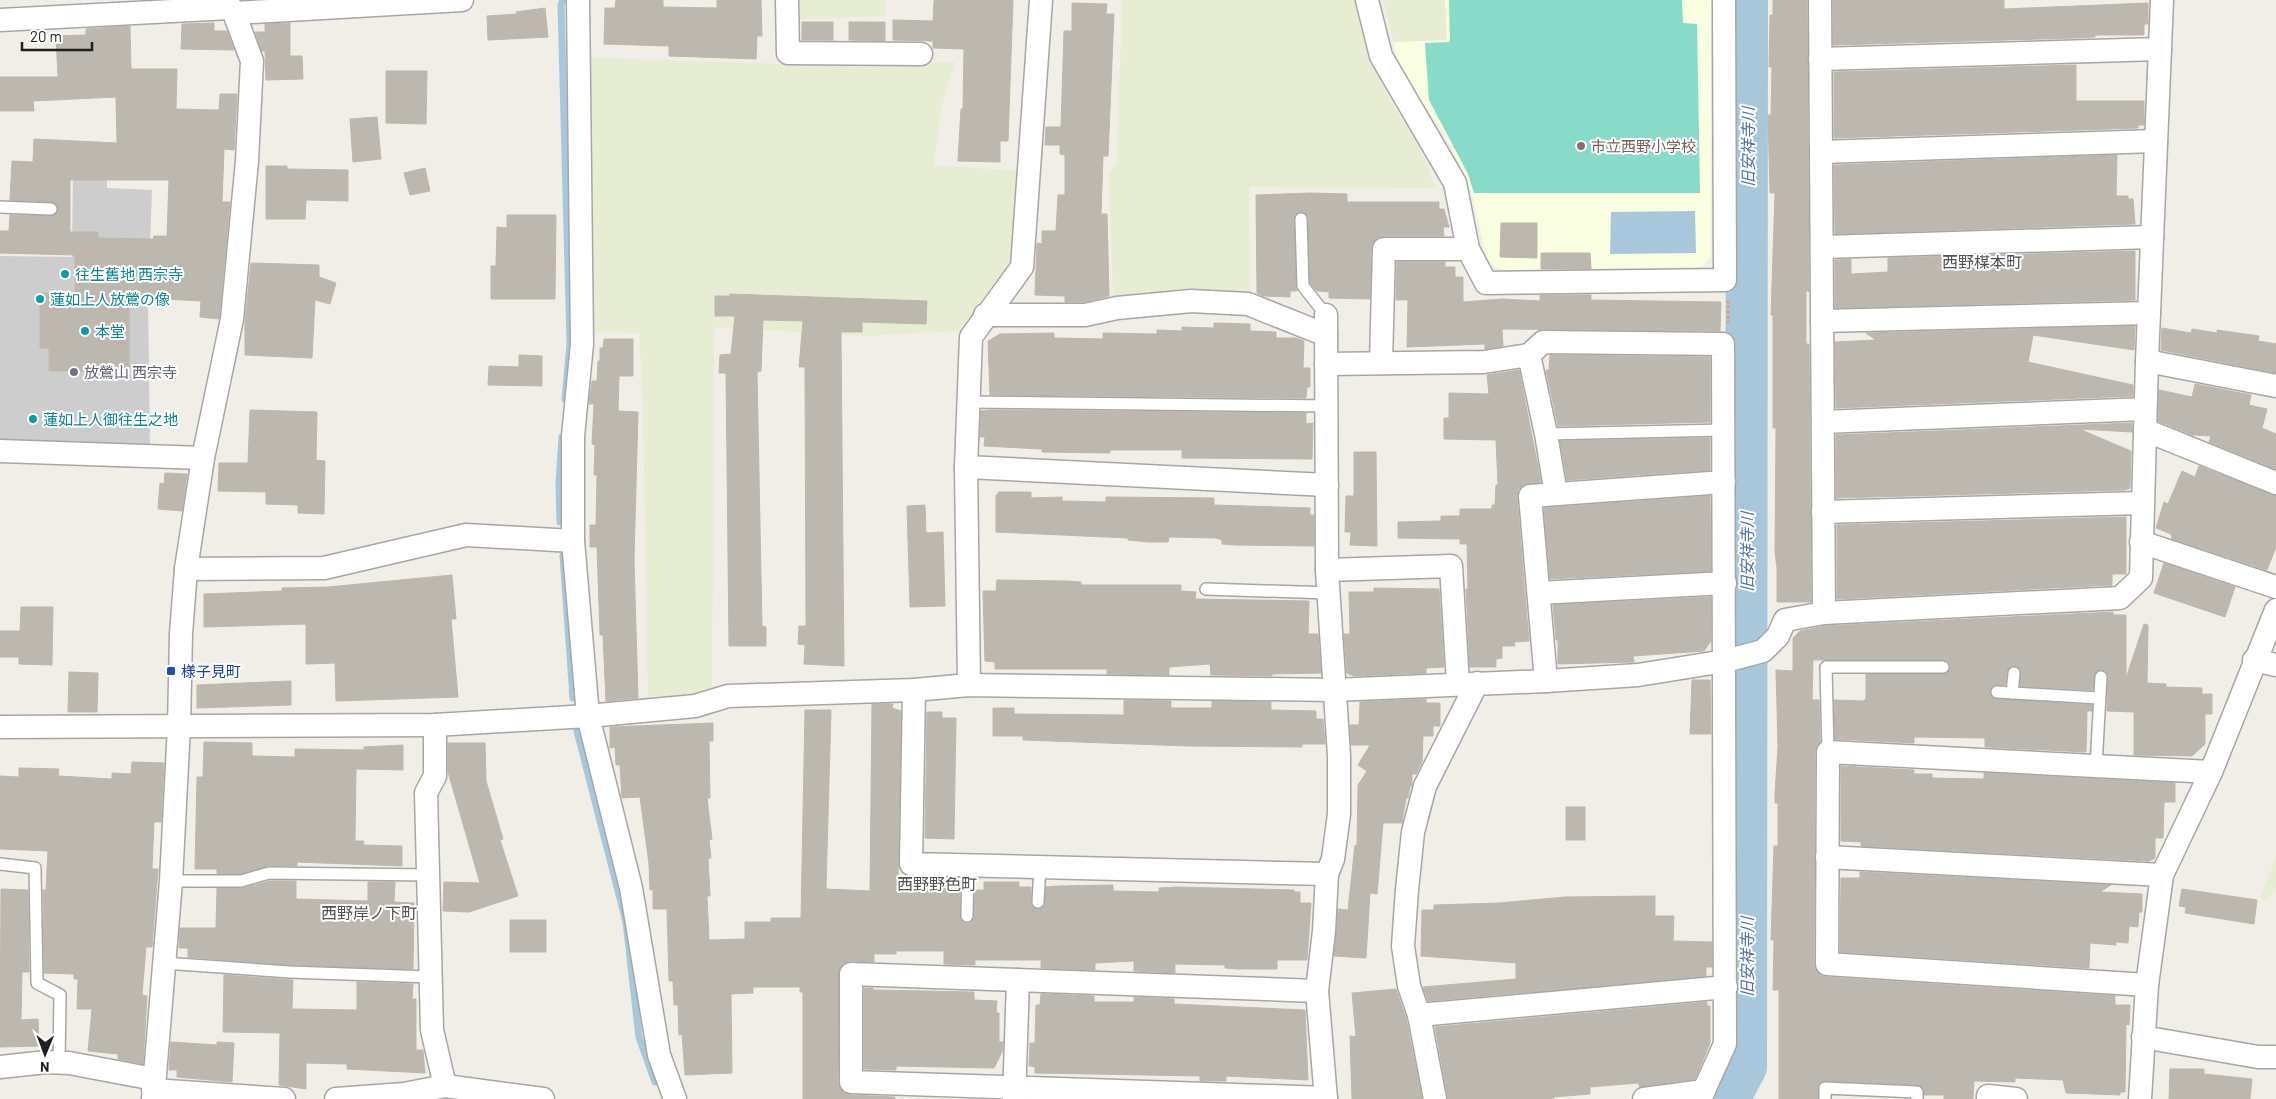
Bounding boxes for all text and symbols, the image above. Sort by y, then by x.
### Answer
scale bar [22,20,92,52]
text: 20 m [30,27,62,45]
water label: 旧安祥寺川 [1738,105,1757,187]
place label: 市立西野小学校 [1591,137,1696,155]
marker: 市立西野小学校 [1575,140,1587,152]
district label: 西野楳本町 [1942,252,2022,271]
place label: 往生舊地 西宗寺 [75,265,183,283]
marker: 往生舊地 西宗寺 [59,268,71,280]
place label: 蓮如上人放鶯の像 [50,290,170,308]
marker: 蓮如上人放鶯の像 [34,293,46,305]
place label: 本堂 [95,322,125,340]
marker: 本堂 [79,325,91,337]
place label: 放鶯山 西宗寺 [84,363,177,381]
marker: 放鶯山 西宗寺 [68,366,80,378]
place label: 蓮如上人御往生之地 [43,410,178,428]
marker: 蓮如上人御往生之地 [27,413,39,425]
water label: 旧安祥寺川 [1737,510,1756,592]
place label: 様子見町 [181,662,241,680]
marker: 様子見町 [165,665,177,677]
district label: 西野野色町 [897,874,977,893]
district label: 西野岸ノ下町 [321,903,417,922]
water label: 旧安祥寺川 [1737,915,1756,997]
north arrow [20,1029,70,1079]
text: N [40,1059,50,1076]

